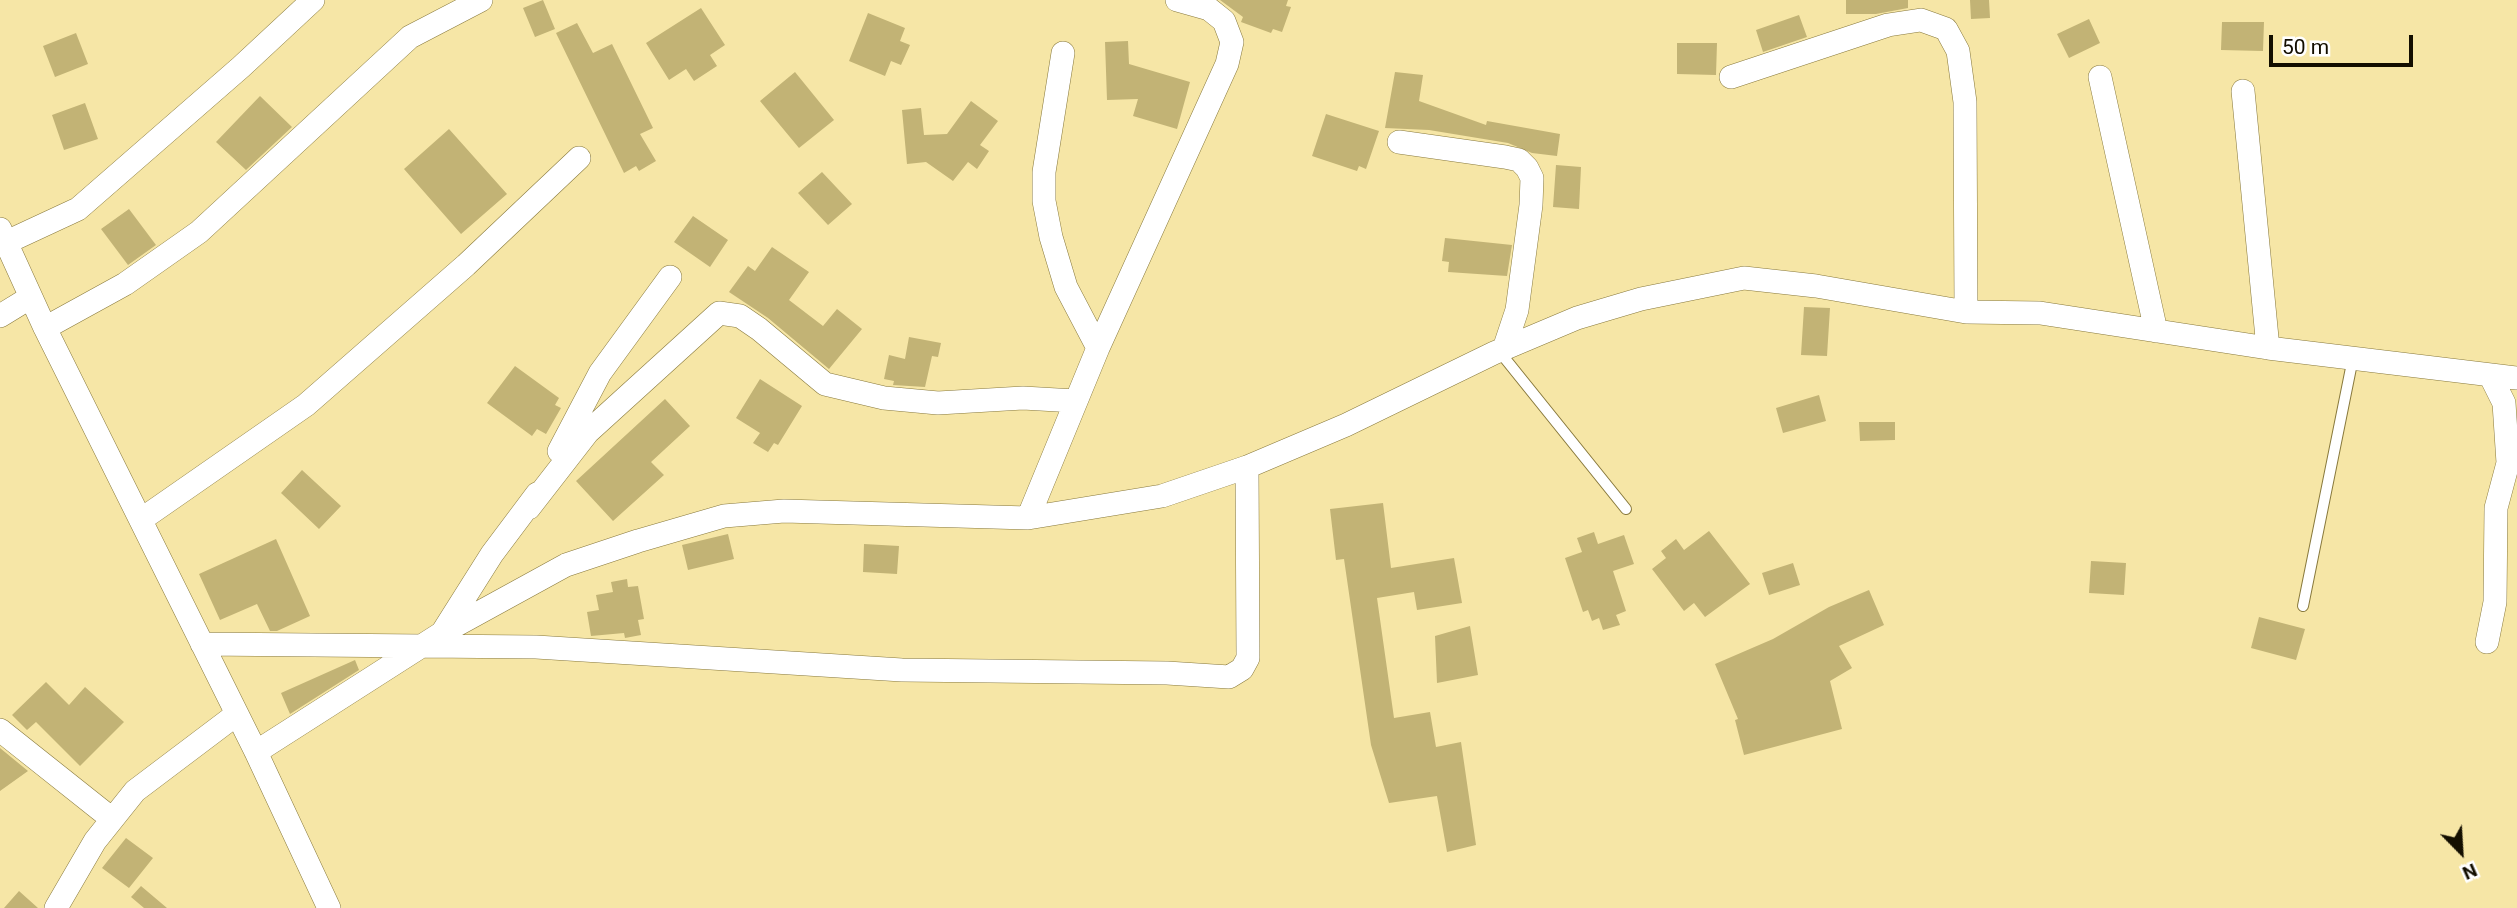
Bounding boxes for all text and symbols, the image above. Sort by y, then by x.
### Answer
scale bar [2272,21,2416,65]
text: 50 m [2282,35,2329,59]
north arrow [2426,817,2496,887]
text: N [2459,858,2481,885]

